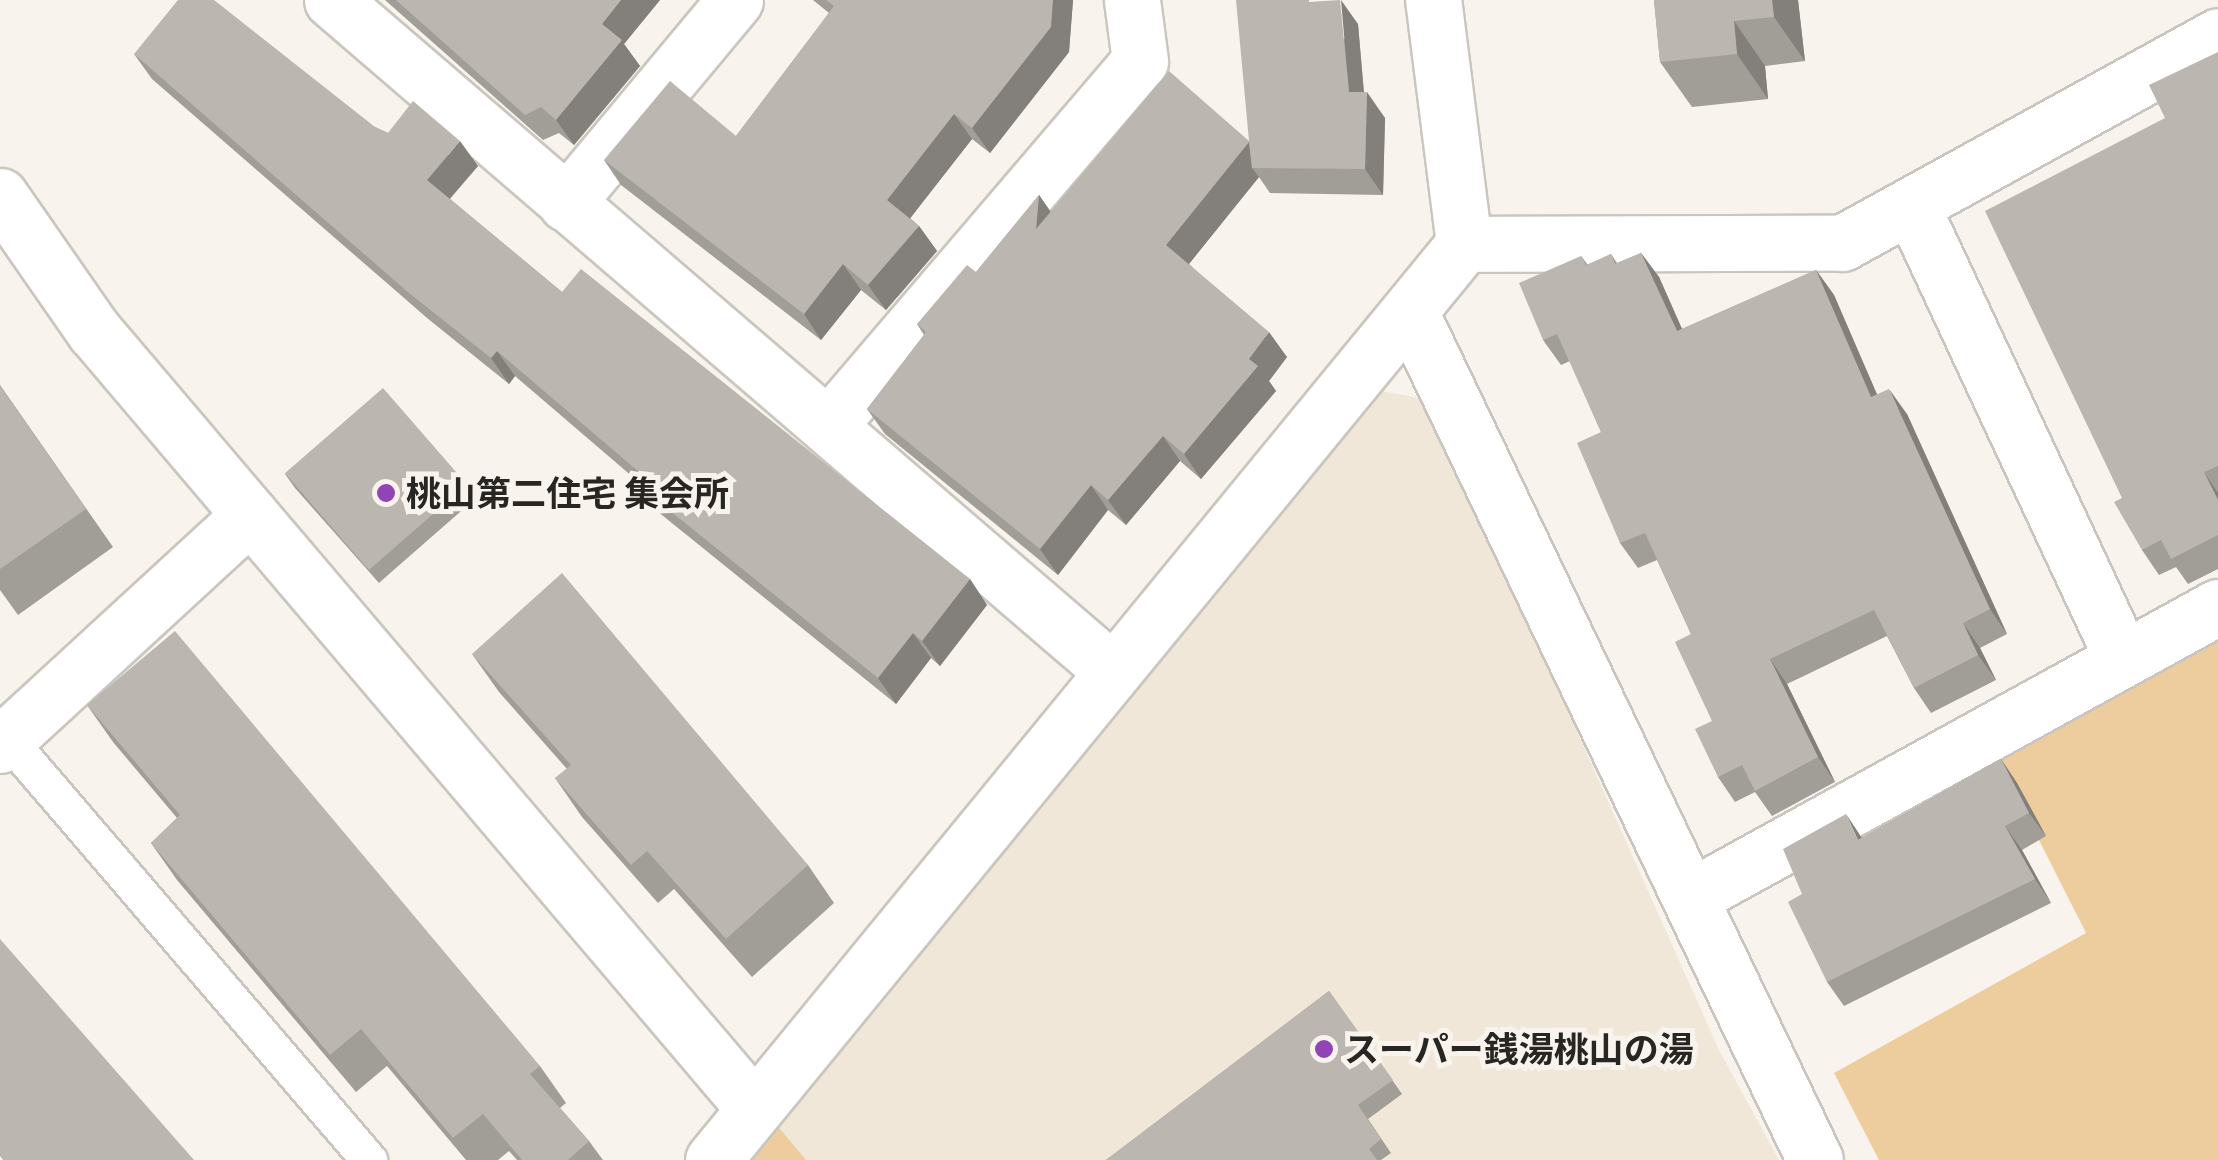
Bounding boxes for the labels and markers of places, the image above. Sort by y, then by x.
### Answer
place label: 桃山第二住宅 集会所 [406,472,729,514]
marker: 桃山第二住宅 集会所 [375,482,397,504]
place label: スーパー銭湯桃山の湯 [1344,1028,1694,1070]
marker: スーパー銭湯桃山の湯 [1313,1038,1335,1060]

